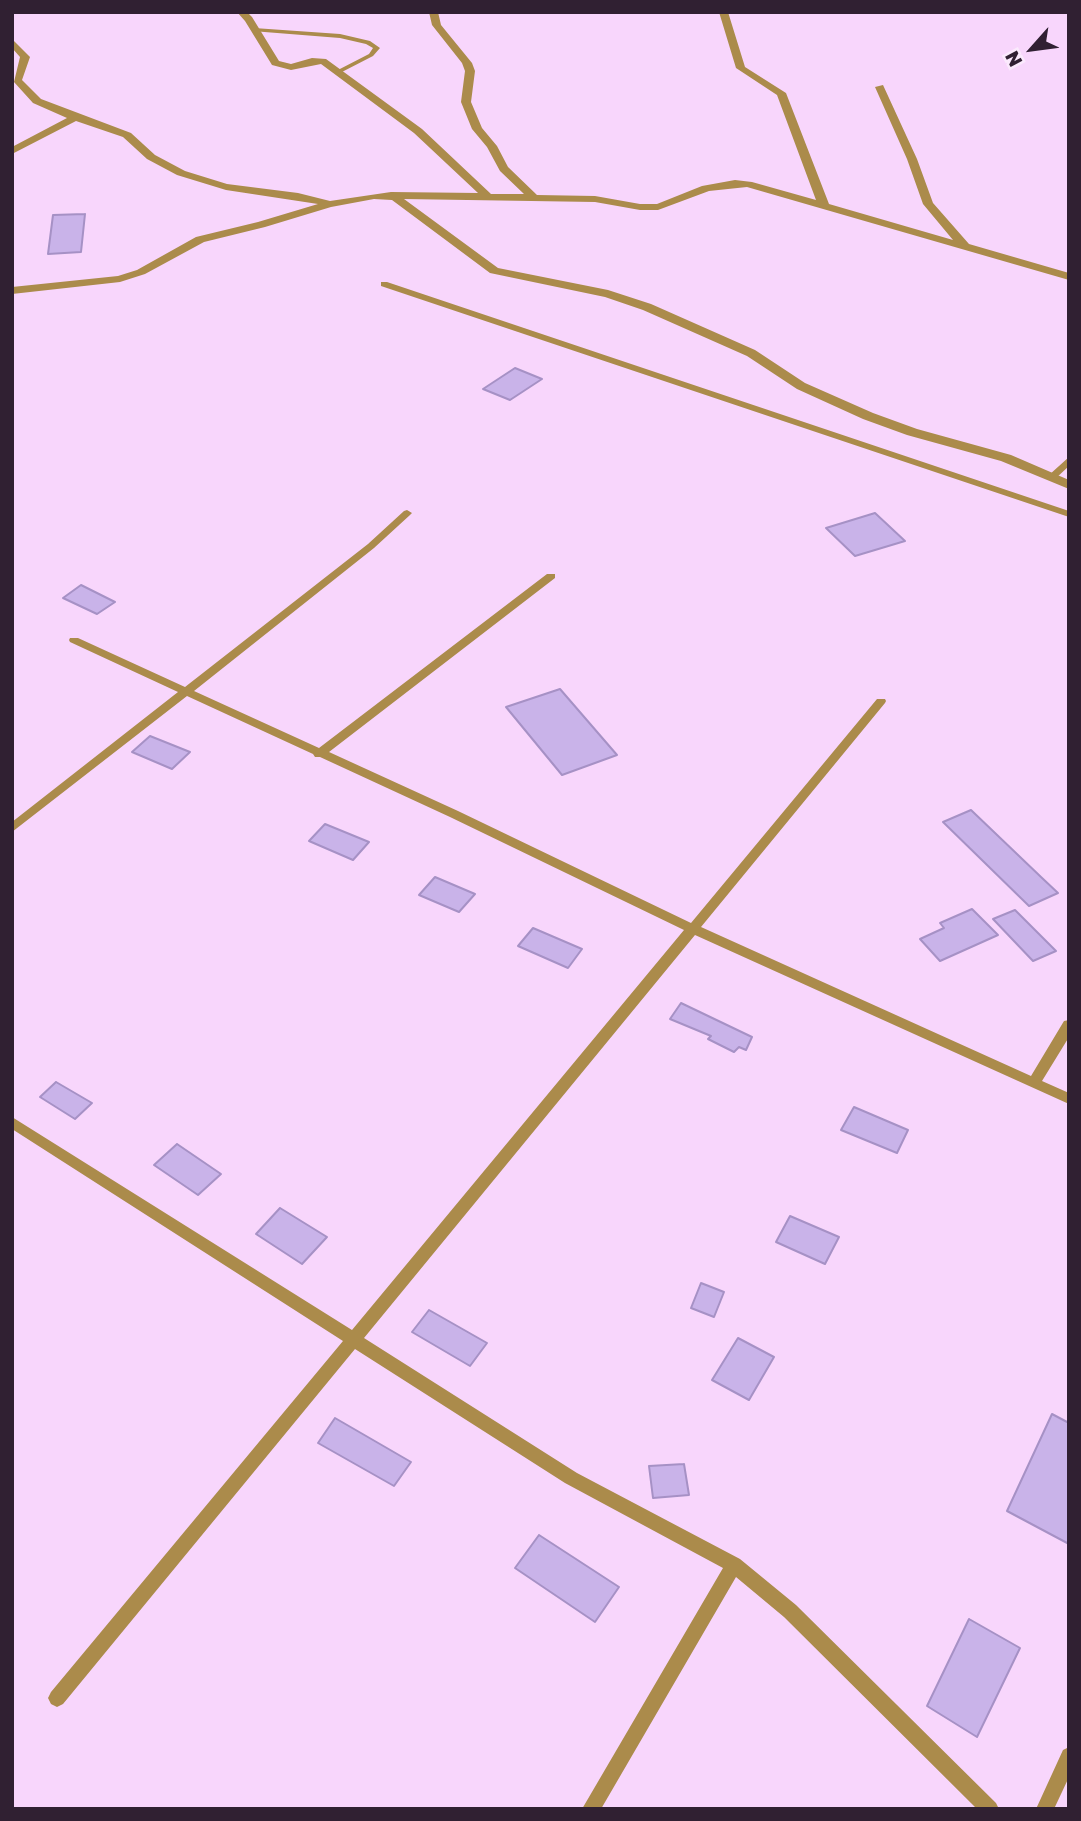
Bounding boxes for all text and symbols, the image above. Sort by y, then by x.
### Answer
north arrow [997,14,1067,84]
text: N [999,47,1027,71]

